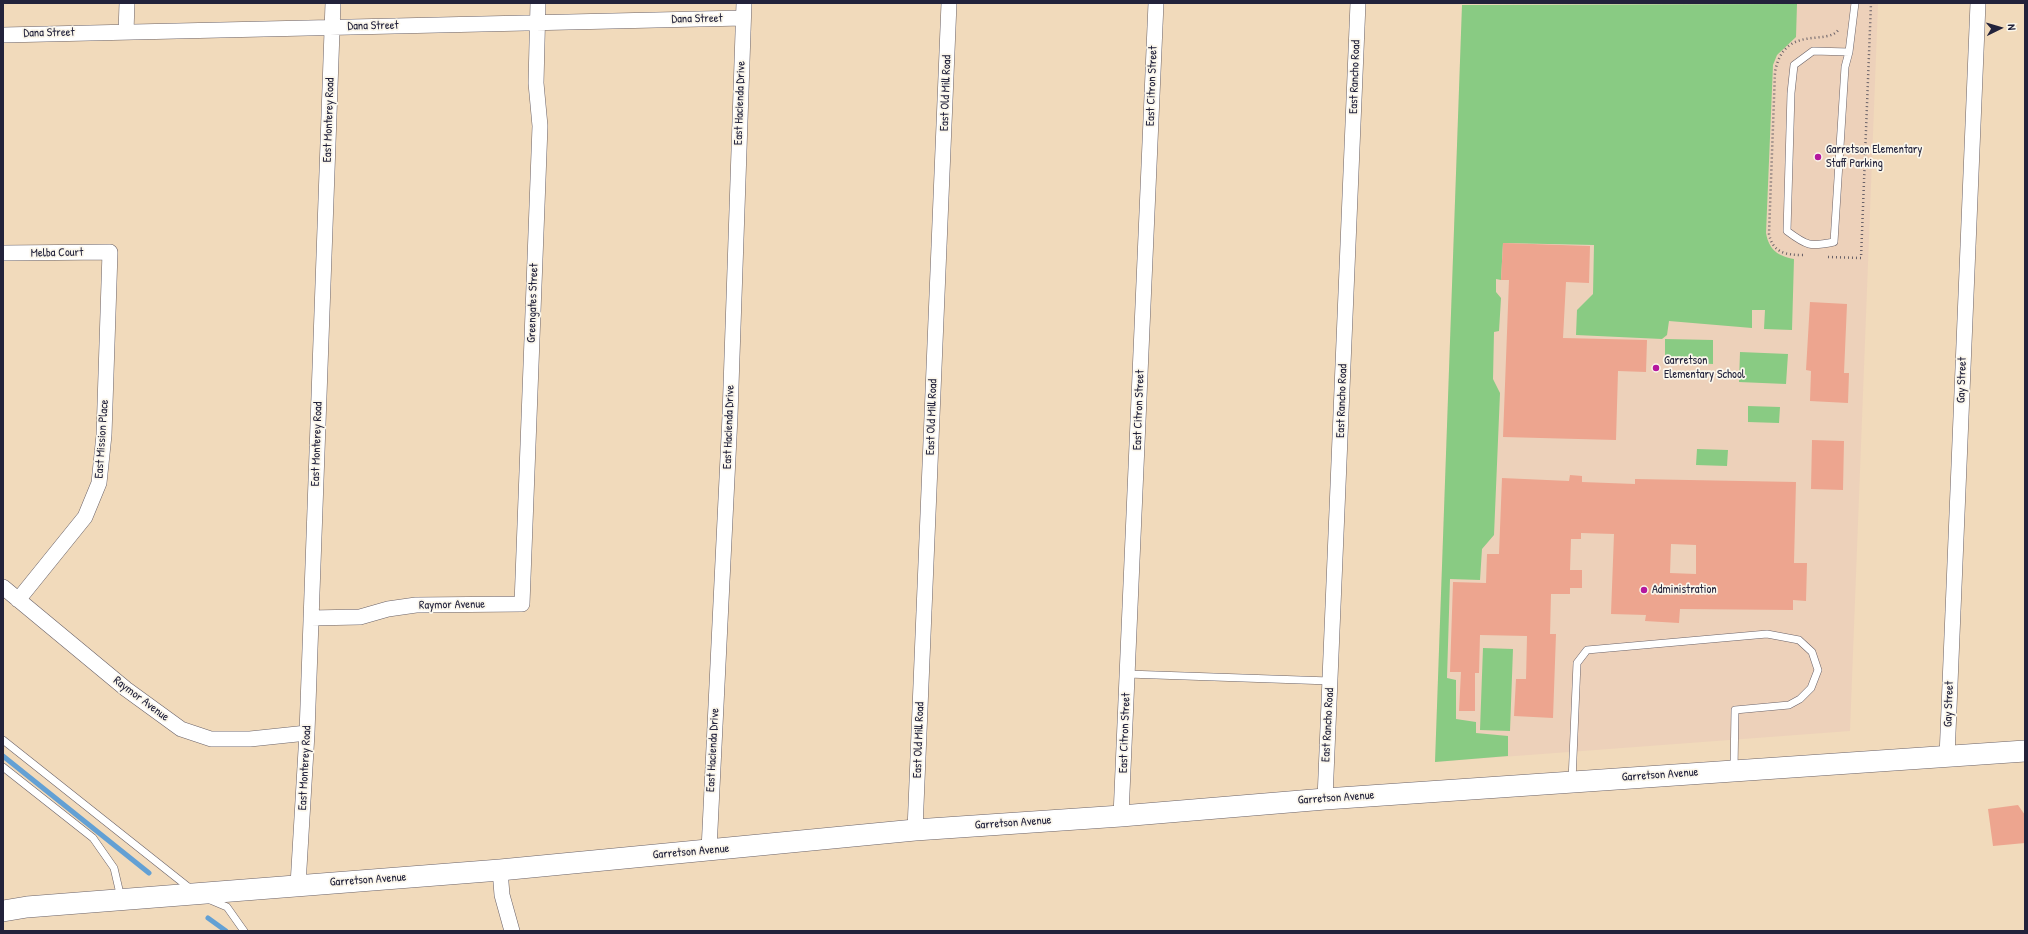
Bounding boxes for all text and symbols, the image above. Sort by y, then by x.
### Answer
north arrow [1980,8,2020,48]
street label: Dana Street [671,11,723,27]
street label: Dana Street [347,18,399,34]
text: N [2005,23,2019,30]
street label: Dana Street [23,25,75,41]
street label: East Rancho Road [1347,40,1363,114]
street label: East Citron Street [1143,46,1161,126]
street label: East Old Mill Road [937,55,955,131]
street label: East Hacienda Drive [731,61,749,145]
street label: East Monterey Road [320,77,338,163]
place label: Garretson Elementary Staff Parking [1826,143,1922,171]
marker: Garretson Elementary Staff Parking [1813,152,1823,162]
street label: Melba Court [31,245,83,261]
street label: Greengates Street [524,263,542,343]
place label: Garretson Elementary School [1664,354,1745,382]
street label: Gay Street [1954,357,1970,403]
marker: Garretson Elementary School [1651,363,1661,373]
street label: East Rancho Road [1334,364,1350,438]
street label: East Citron Street [1130,370,1148,450]
street label: East Old Mill Road [923,379,941,455]
street label: East Hacienda Drive [720,385,738,469]
street label: East Mission Place [92,399,112,479]
street label: East Monterey Road [308,401,326,487]
place label: Administration [1652,583,1717,597]
marker: Administration [1639,585,1649,595]
street label: Raymor Avenue [419,597,485,613]
street label: Raymor Avenue [110,673,172,725]
street label: Gay Street [1941,681,1957,727]
street label: East Rancho Road [1319,688,1337,762]
street label: East Citron Street [1116,693,1134,773]
street label: East Old Mill Road [910,702,928,778]
street label: East Hacienda Drive [704,708,722,792]
street label: East Monterey Road [296,725,314,811]
street label: Garretson Avenue [1621,765,1699,785]
street label: Garretson Avenue [1297,788,1375,808]
street label: Garretson Avenue [974,813,1052,833]
street label: Garretson Avenue [652,841,730,863]
street label: Garretson Avenue [329,870,407,890]

